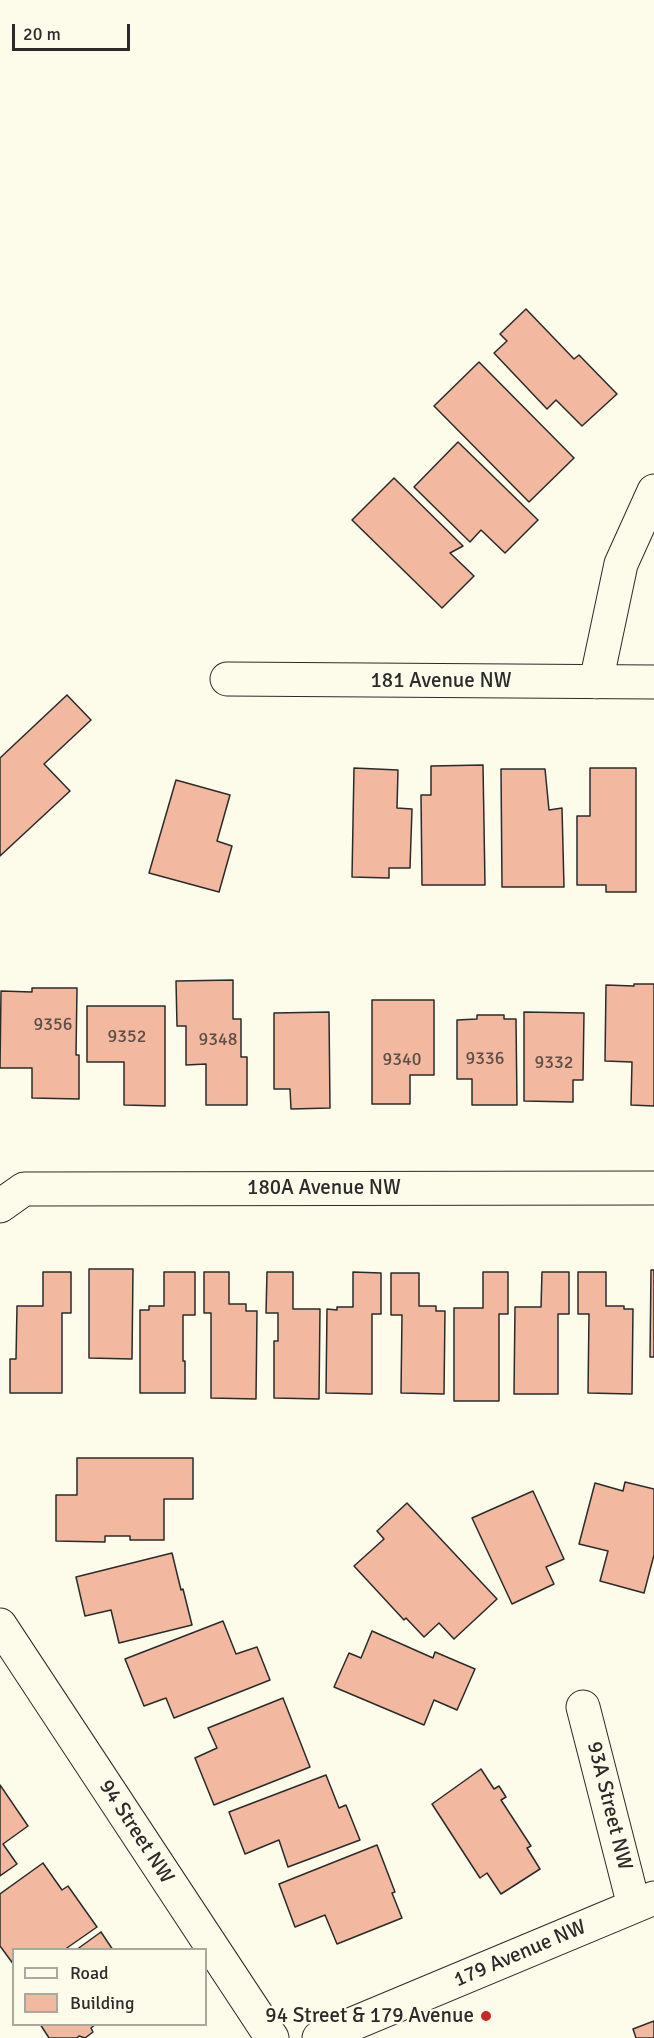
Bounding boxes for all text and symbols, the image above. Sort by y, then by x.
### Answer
scale bar [15,12,134,50]
text: 20 m [23,23,61,45]
street label: 181 Avenue NW [370,668,512,694]
house number: 9356 [34,1014,72,1036]
house number: 9352 [108,1026,146,1048]
house number: 9348 [199,1029,237,1051]
house number: 9336 [466,1048,504,1070]
house number: 9340 [383,1049,421,1071]
house number: 9332 [535,1052,573,1074]
street label: 180A Avenue NW [247,1175,401,1201]
street label: 93A Street NW [581,1739,637,1873]
street label: 94 Street NW [93,1775,179,1889]
street label: 179 Avenue NW [450,1915,590,1993]
legend [12,1948,207,2026]
text: Road [70,1962,109,1984]
text: Building [70,1992,134,2014]
place label: 94 Street & 179 Avenue [265,2003,474,2029]
marker: 94 Street & 179 Avenue [479,2009,493,2023]

